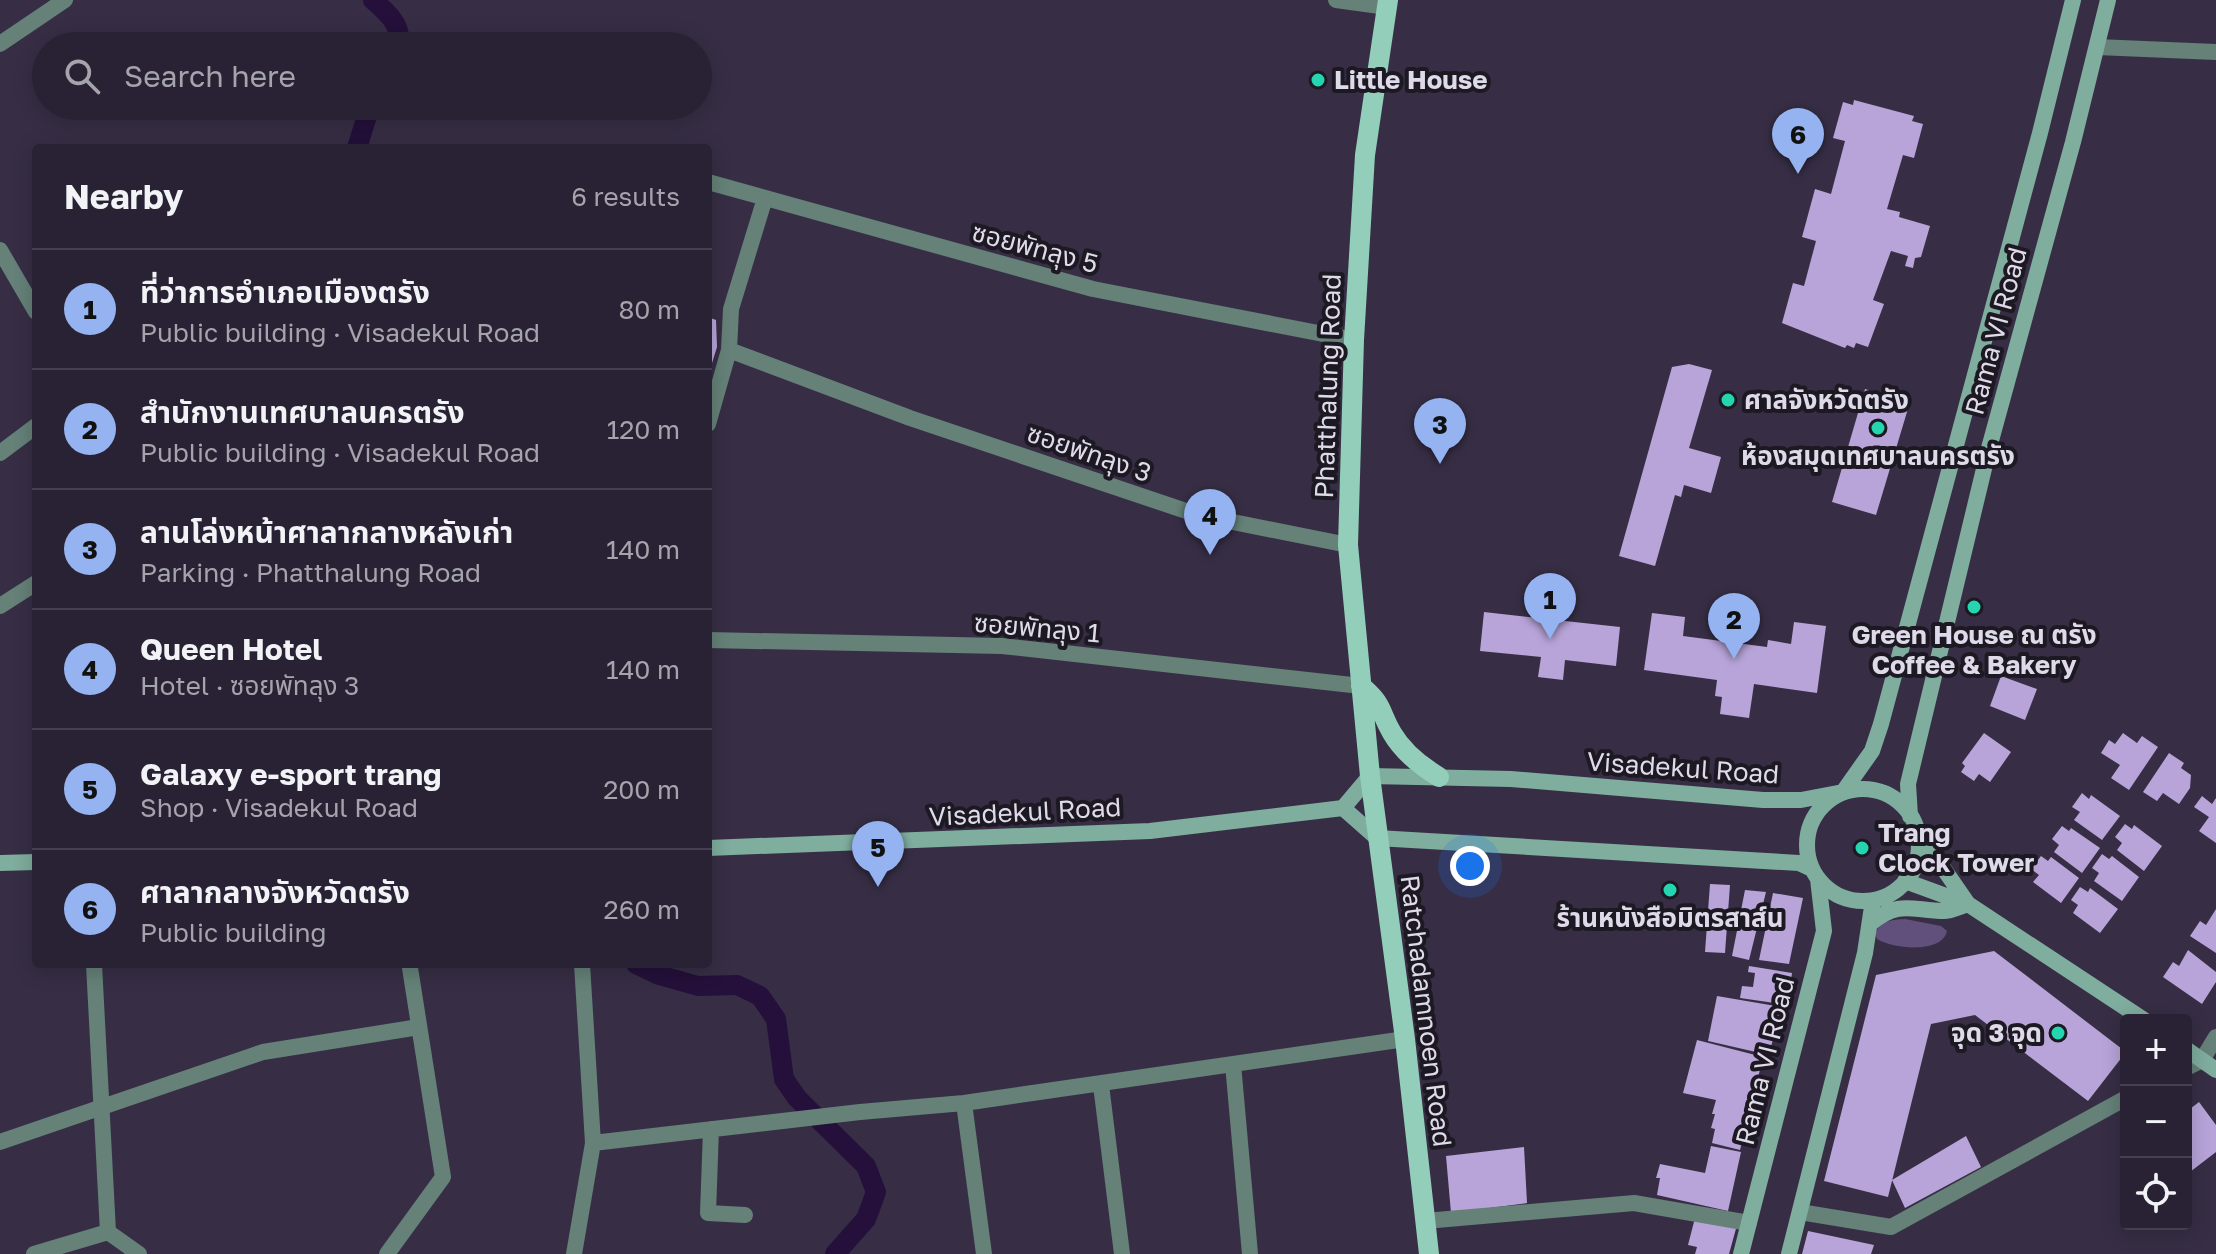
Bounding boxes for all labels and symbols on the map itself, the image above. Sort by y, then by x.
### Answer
place label: Little House [1334,64,1488,95]
marker: Little House [1309,71,1327,89]
pin: 6 [1772,108,1824,174]
street label: ซอยพัทลุง 5 [968,216,1102,280]
street label: Rama VI Road [1958,244,2033,418]
street label: Phatthalung Road [1308,273,1347,499]
place label: ศาลจังหวัดตรัง [1744,384,1909,415]
marker: ศาลจังหวัดตรัง [1719,391,1737,409]
pin: 3 [1414,398,1466,464]
street label: ซอยพัทลุง 3 [1023,417,1155,489]
marker: ห้องสมุดเทศบาลนครตรัง [1869,419,1887,437]
place label: ห้องสมุดเทศบาลนครตรัง [1741,440,2015,472]
pin: 4 [1184,489,1236,555]
pin: 1 [1524,573,1576,639]
pin: 2 [1708,593,1760,659]
marker: Green House ณ ตรัง Coffee & Bakery [1965,598,1983,616]
street label: ซอยพัทลุง 1 [973,607,1101,649]
place label: Green House ณ ตรัง Coffee & Bakery [1851,619,2097,680]
street label: Visadekul Road [1586,745,1780,790]
street label: Visadekul Road [928,791,1122,832]
place label: Trang Clock Tower [1878,817,2034,878]
pin: 5 [852,821,904,887]
marker: Trang Clock Tower [1853,839,1871,857]
your location [1450,846,1490,886]
street label: Ratchadamnoen Road [1394,873,1459,1149]
marker: ร้านหนังสือมิตรสาส์น [1661,881,1679,899]
place label: ร้านหนังสือมิตรสาส์น [1556,902,1784,933]
street label: Rama VI Road [1729,974,1800,1148]
place label: จุด 3 จุด [1951,1017,2042,1049]
marker: จุด 3 จุด [2049,1024,2067,1042]

